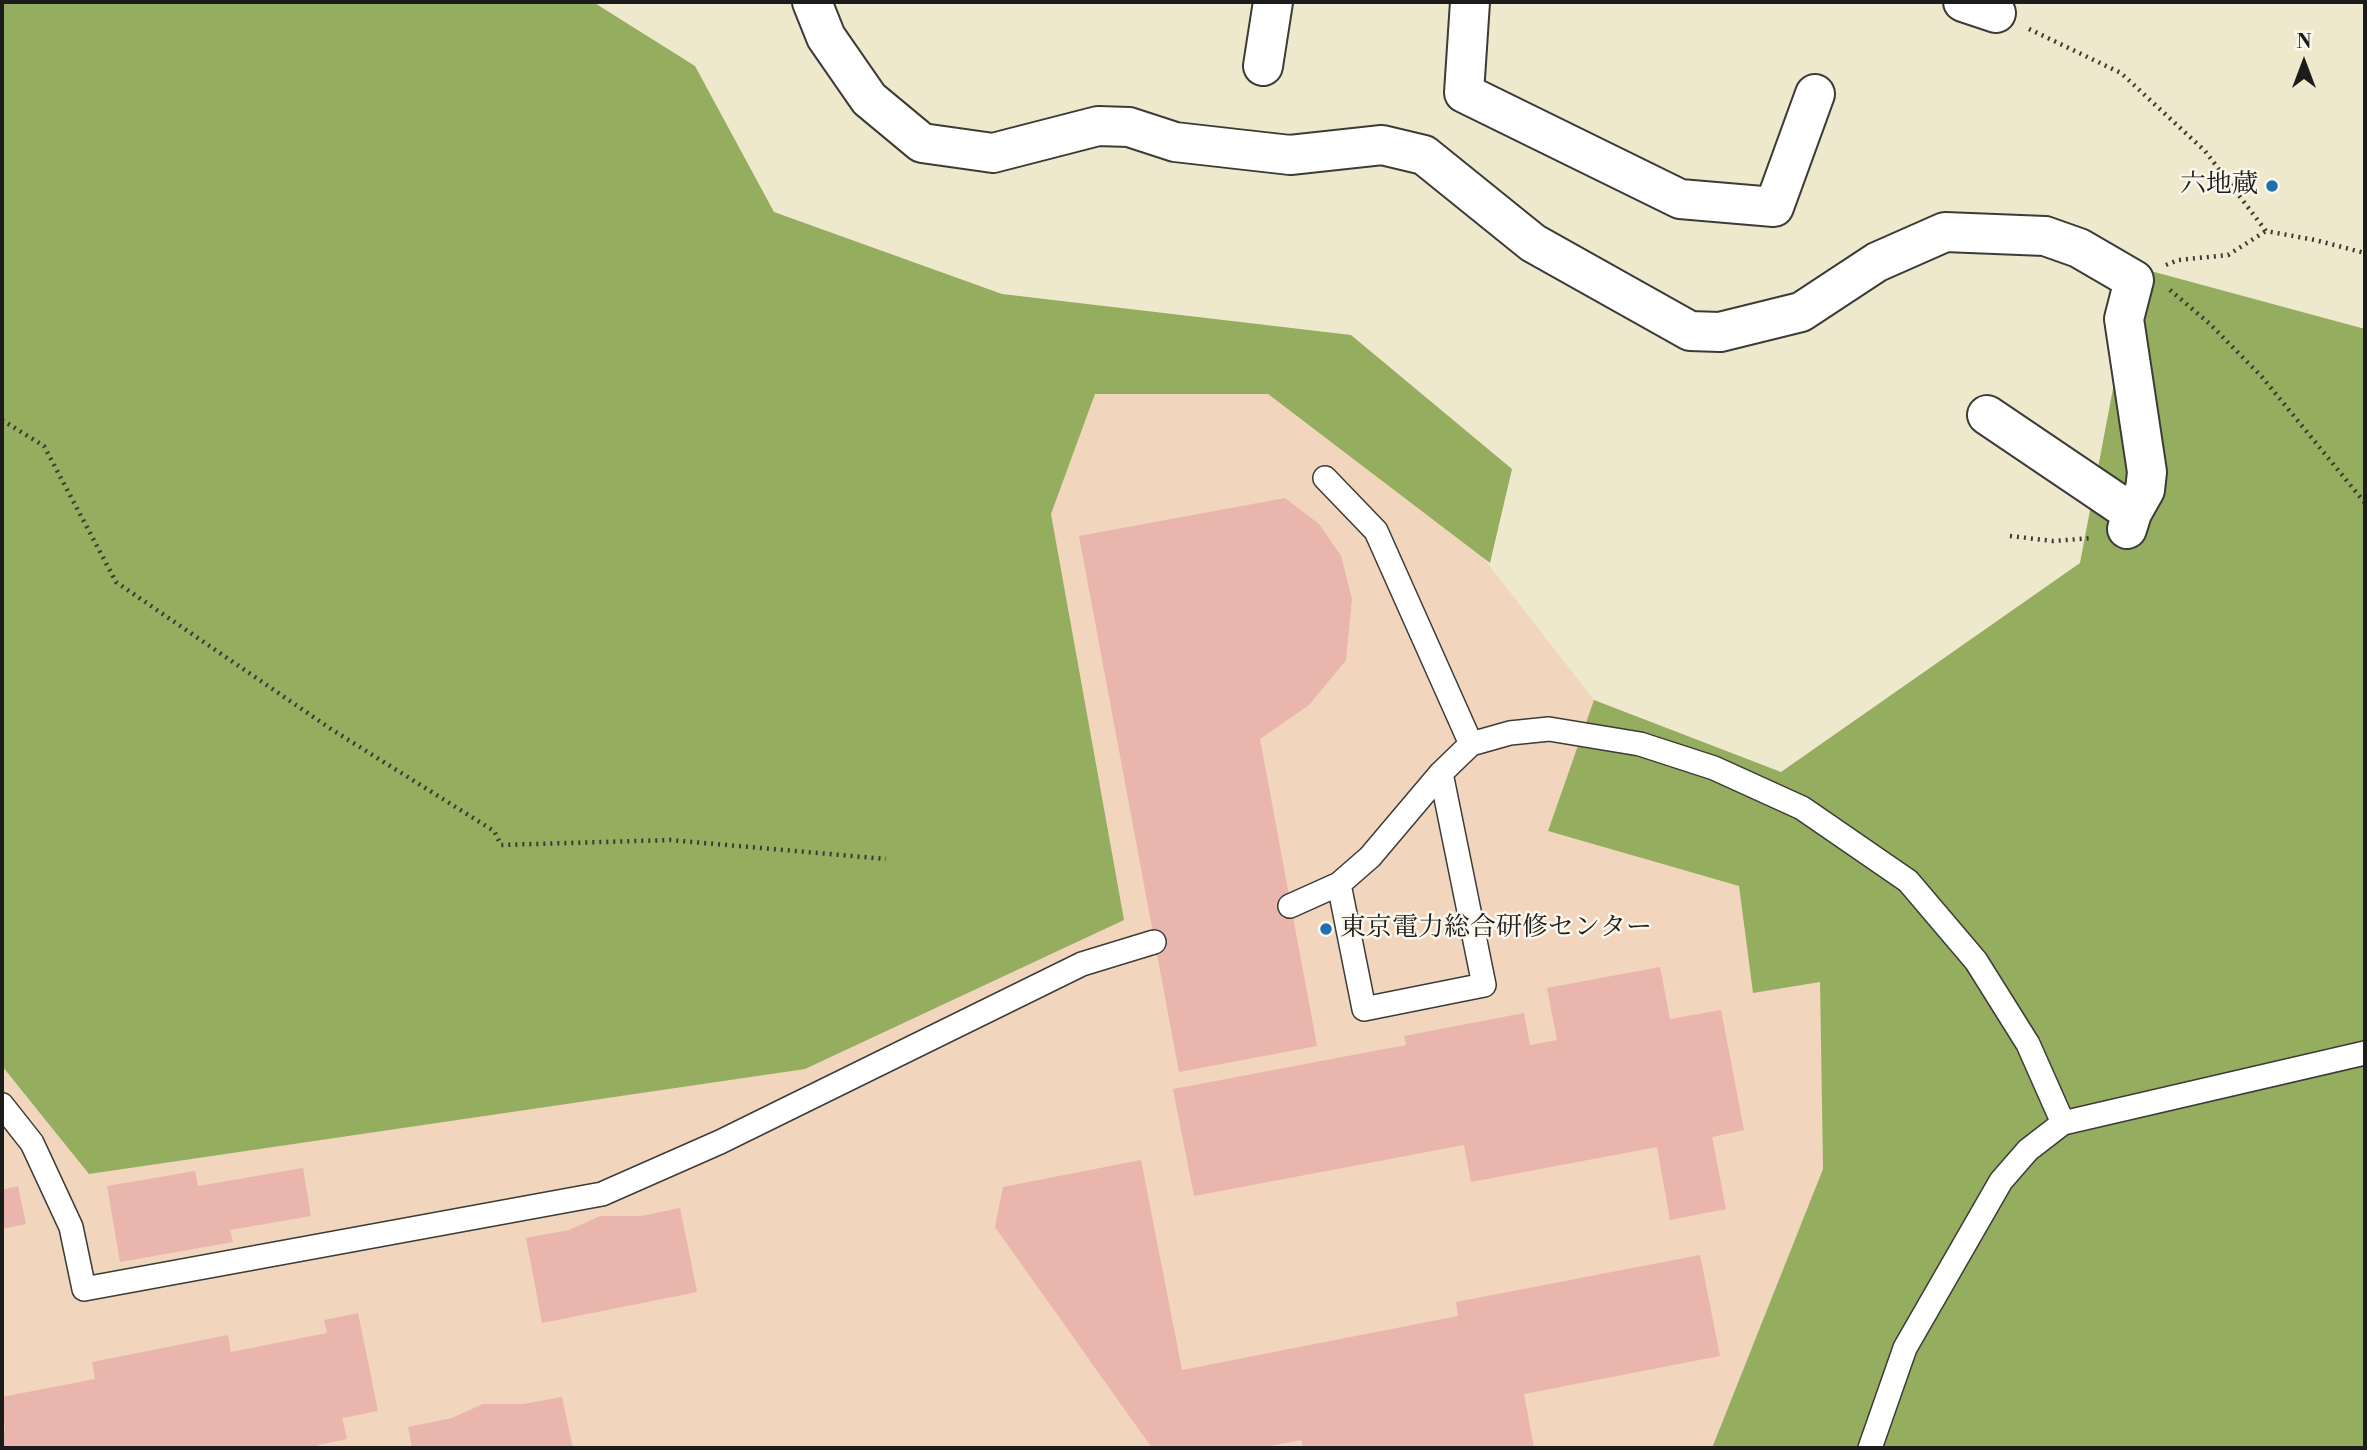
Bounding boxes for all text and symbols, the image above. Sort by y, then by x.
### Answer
north arrow [2269,28,2339,98]
text: N [2296,30,2312,54]
place label: 六地蔵 [2180,170,2258,202]
marker: 六地蔵 [2264,178,2280,194]
place label: 東京電力総合研修センター [1340,913,1652,945]
marker: 東京電力総合研修センター [1318,921,1334,937]

